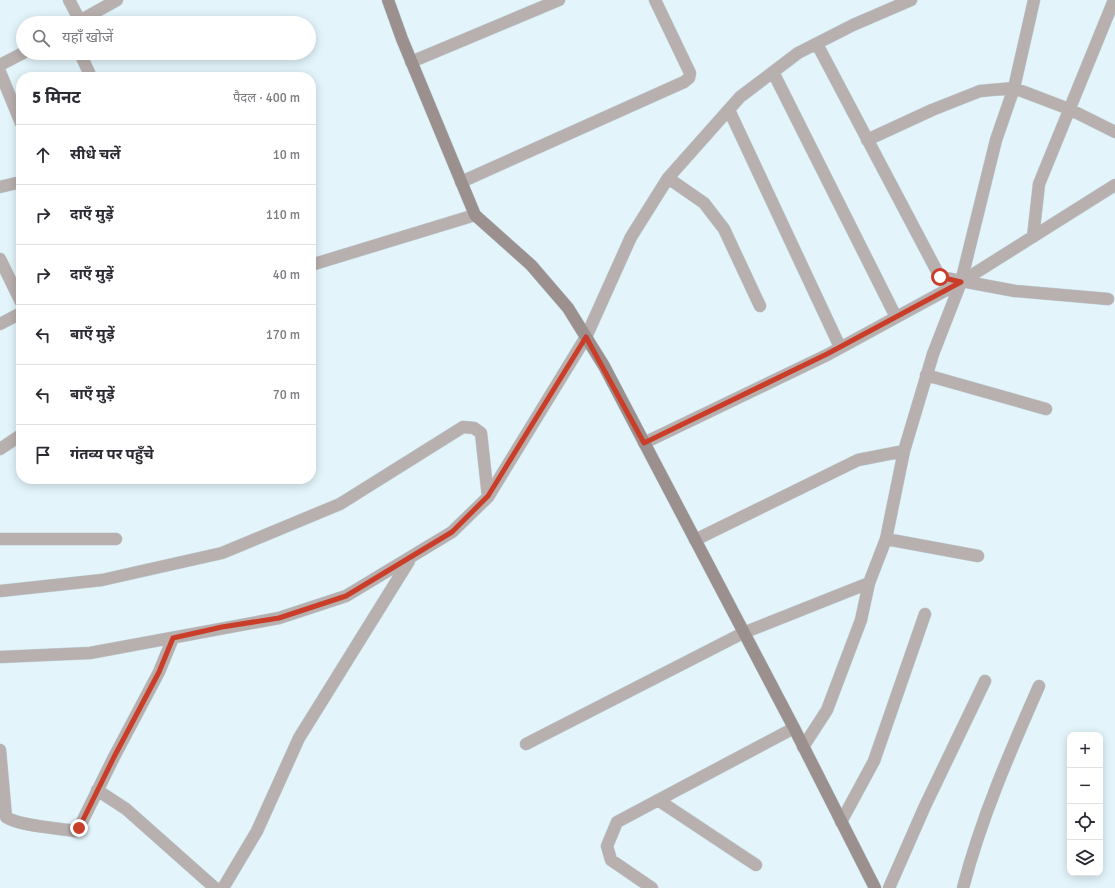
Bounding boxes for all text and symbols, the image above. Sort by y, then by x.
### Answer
search box [16,16,316,60]
icon: search [30,27,52,49]
text: यहाँ खोजें [62,28,113,46]
text: 5 मिनट [32,87,81,108]
text: पैदल · 400 m [233,90,300,106]
icon: ahead [32,144,54,166]
text: सीधे चलें [70,145,121,163]
text: 10 m [273,147,300,163]
icon: right [32,204,54,226]
text: दाएँ मुड़ें [70,205,114,223]
text: 110 m [266,207,300,223]
icon: right [32,264,54,286]
text: दाएँ मुड़ें [70,265,114,283]
text: 40 m [273,267,300,283]
route start [931,268,949,286]
icon: left [32,324,54,346]
text: बाएँ मुड़ें [70,325,114,343]
text: 170 m [266,327,300,343]
icon: left [32,384,54,406]
text: बाएँ मुड़ें [70,385,114,403]
text: 70 m [273,387,300,403]
icon: arrive [32,444,54,466]
text: गंतव्य पर पहुँचे [70,445,154,463]
map controls [1067,732,1103,876]
button: + [1067,732,1103,768]
button: − [1067,768,1103,804]
button: locate [1067,804,1103,840]
route end [70,819,88,837]
button: layers [1067,840,1103,876]

